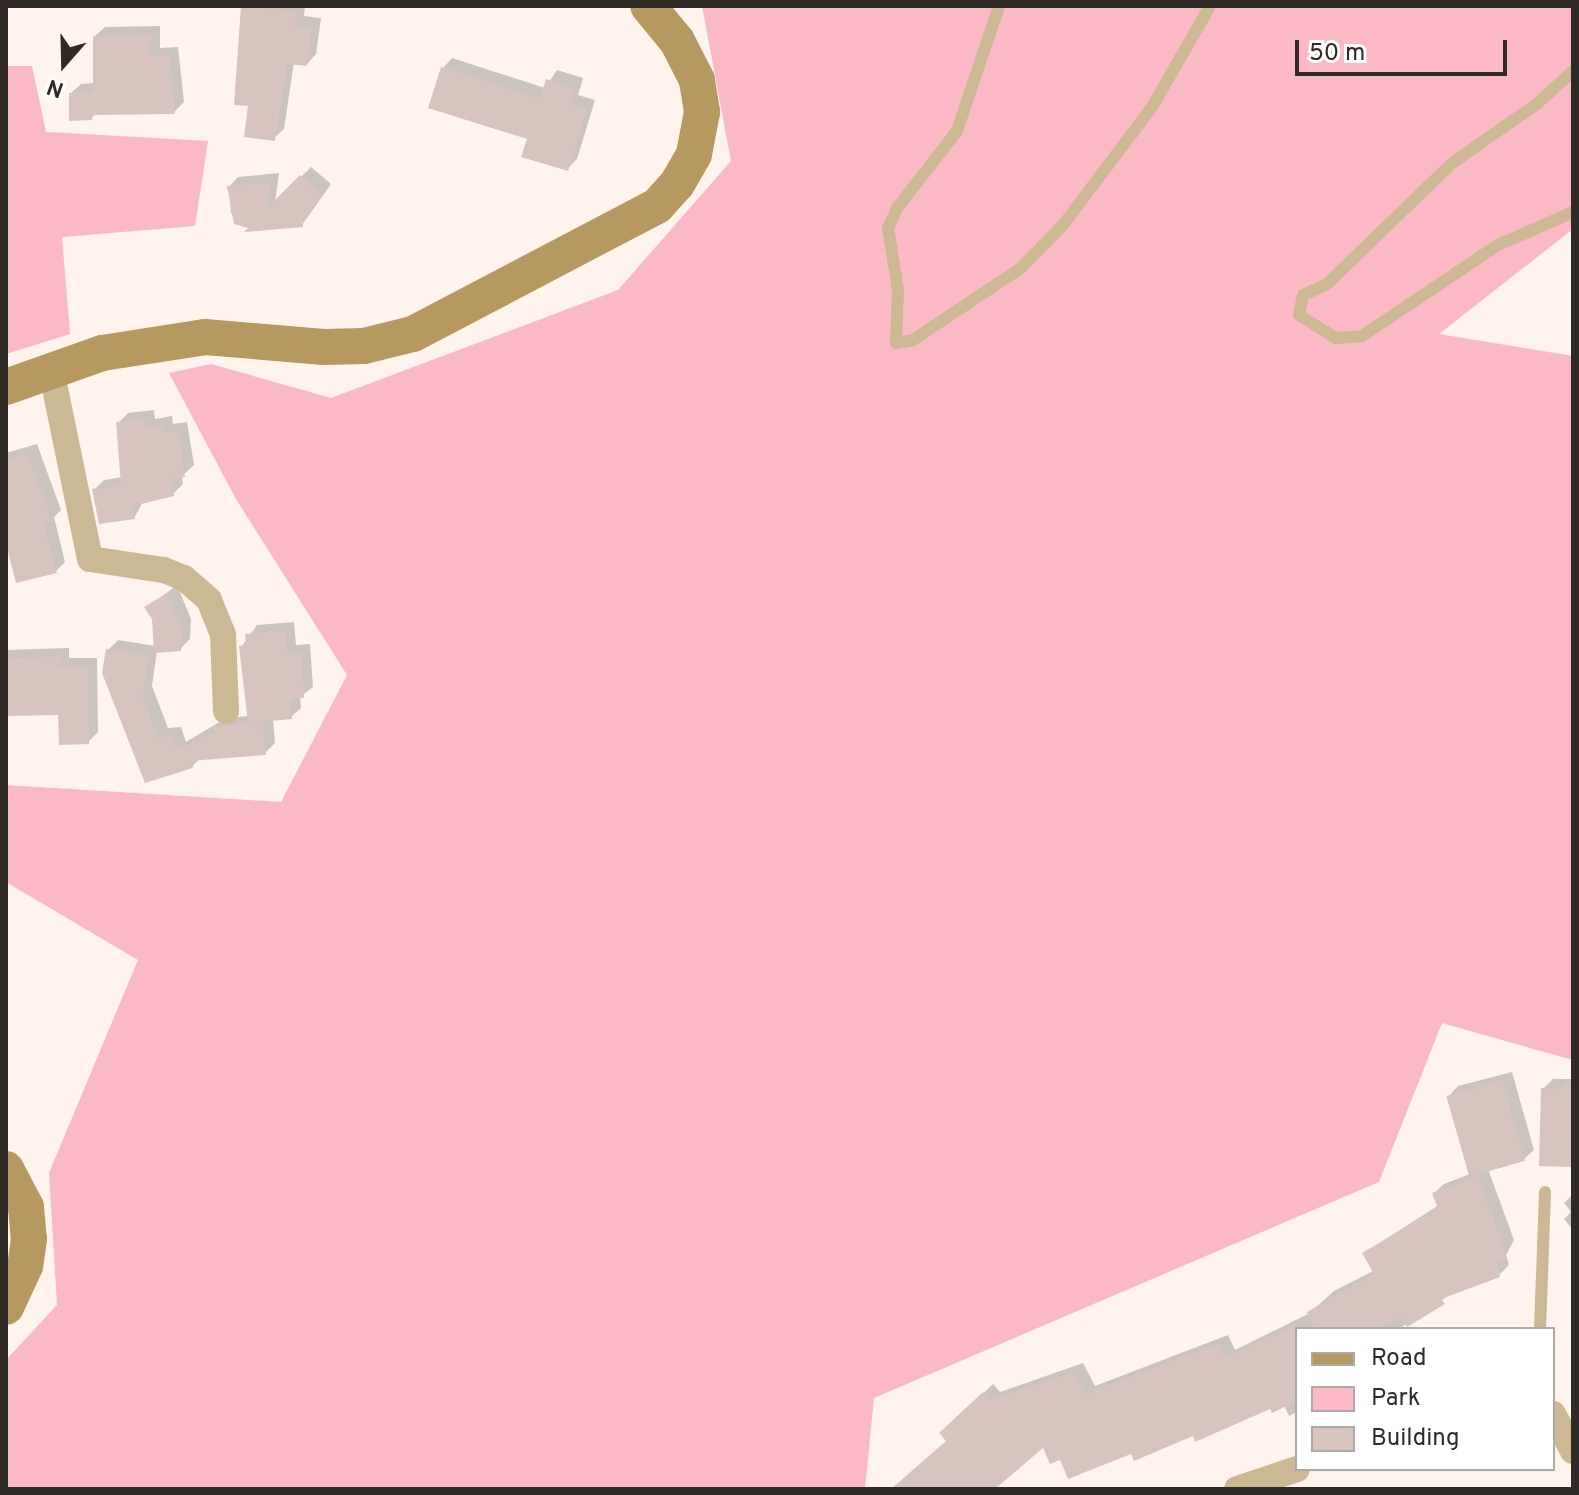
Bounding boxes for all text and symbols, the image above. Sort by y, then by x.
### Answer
north arrow [24,24,104,104]
scale bar [1299,24,1511,74]
text: 50 m [1309,39,1365,69]
text: N [44,72,68,102]
legend [1295,1327,1555,1471]
text: Road [1371,1344,1427,1374]
text: Park [1371,1384,1421,1414]
text: Building [1371,1424,1460,1454]

